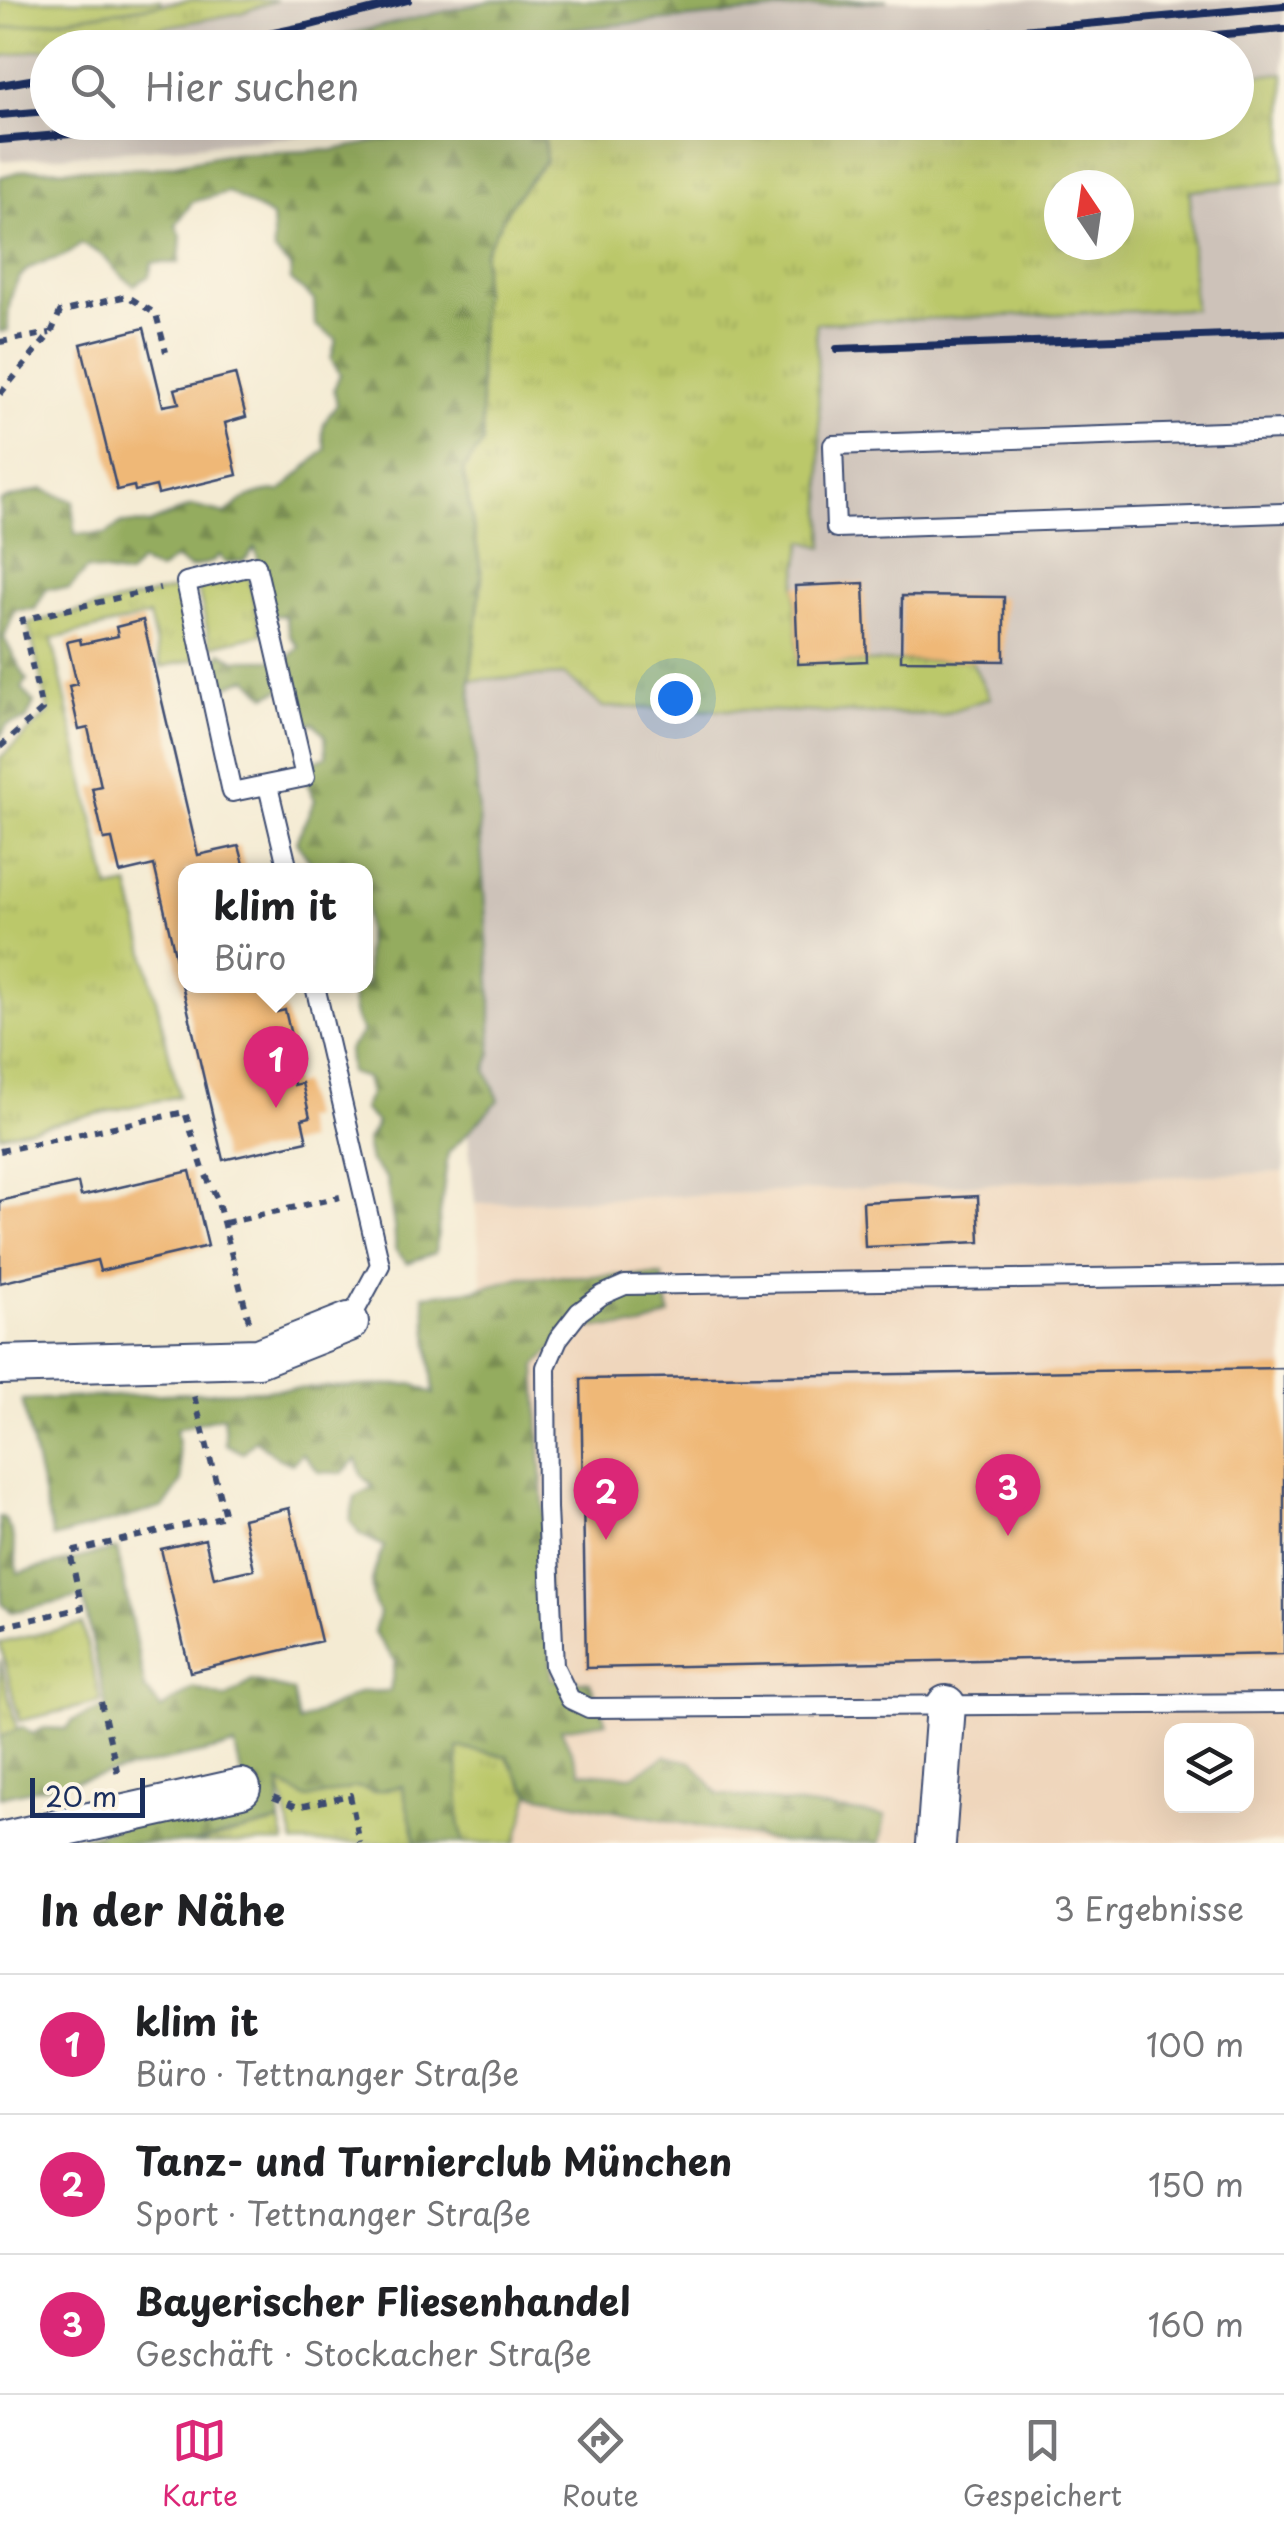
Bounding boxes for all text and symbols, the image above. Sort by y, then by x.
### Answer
search box [30,30,1254,140]
text: Hier suchen [145,57,359,114]
icon: search [65,58,120,113]
north arrow [1044,170,1134,260]
your location [650,673,701,724]
popup [178,863,373,993]
text: klim it [214,876,337,933]
text: Büro [214,933,286,981]
pin: 1 [244,1026,308,1108]
pin: 3 [976,1454,1040,1536]
pin: 2 [574,1458,638,1540]
map controls [1164,1723,1254,1813]
button: layers [1164,1723,1254,1813]
scale bar [30,1773,145,1818]
text: 20 m [45,1774,117,1817]
text: In der Nähe [40,1877,285,1940]
text: 3 Ergebnisse [1053,1884,1244,1932]
text: klim it [135,1992,259,2049]
text: 1 [65,2020,80,2068]
text: 100 m [1146,2020,1244,2068]
text: Büro · Tettnanger Straße [135,2049,519,2097]
text: Tanz- und Turnierclub München [135,2132,732,2189]
text: 2 [61,2160,84,2208]
text: 150 m [1148,2160,1244,2208]
text: Sport · Tettnanger Straße [135,2189,531,2237]
text: Bayerischer Fliesenhandel [135,2272,630,2329]
text: 3 [62,2300,83,2348]
text: 160 m [1148,2300,1244,2348]
text: Geschäft · Stockacher Straße [135,2329,592,2377]
tab: Karte [162,2413,238,2516]
tab: Route [562,2413,639,2516]
tab: Gespeichert [963,2413,1122,2516]

